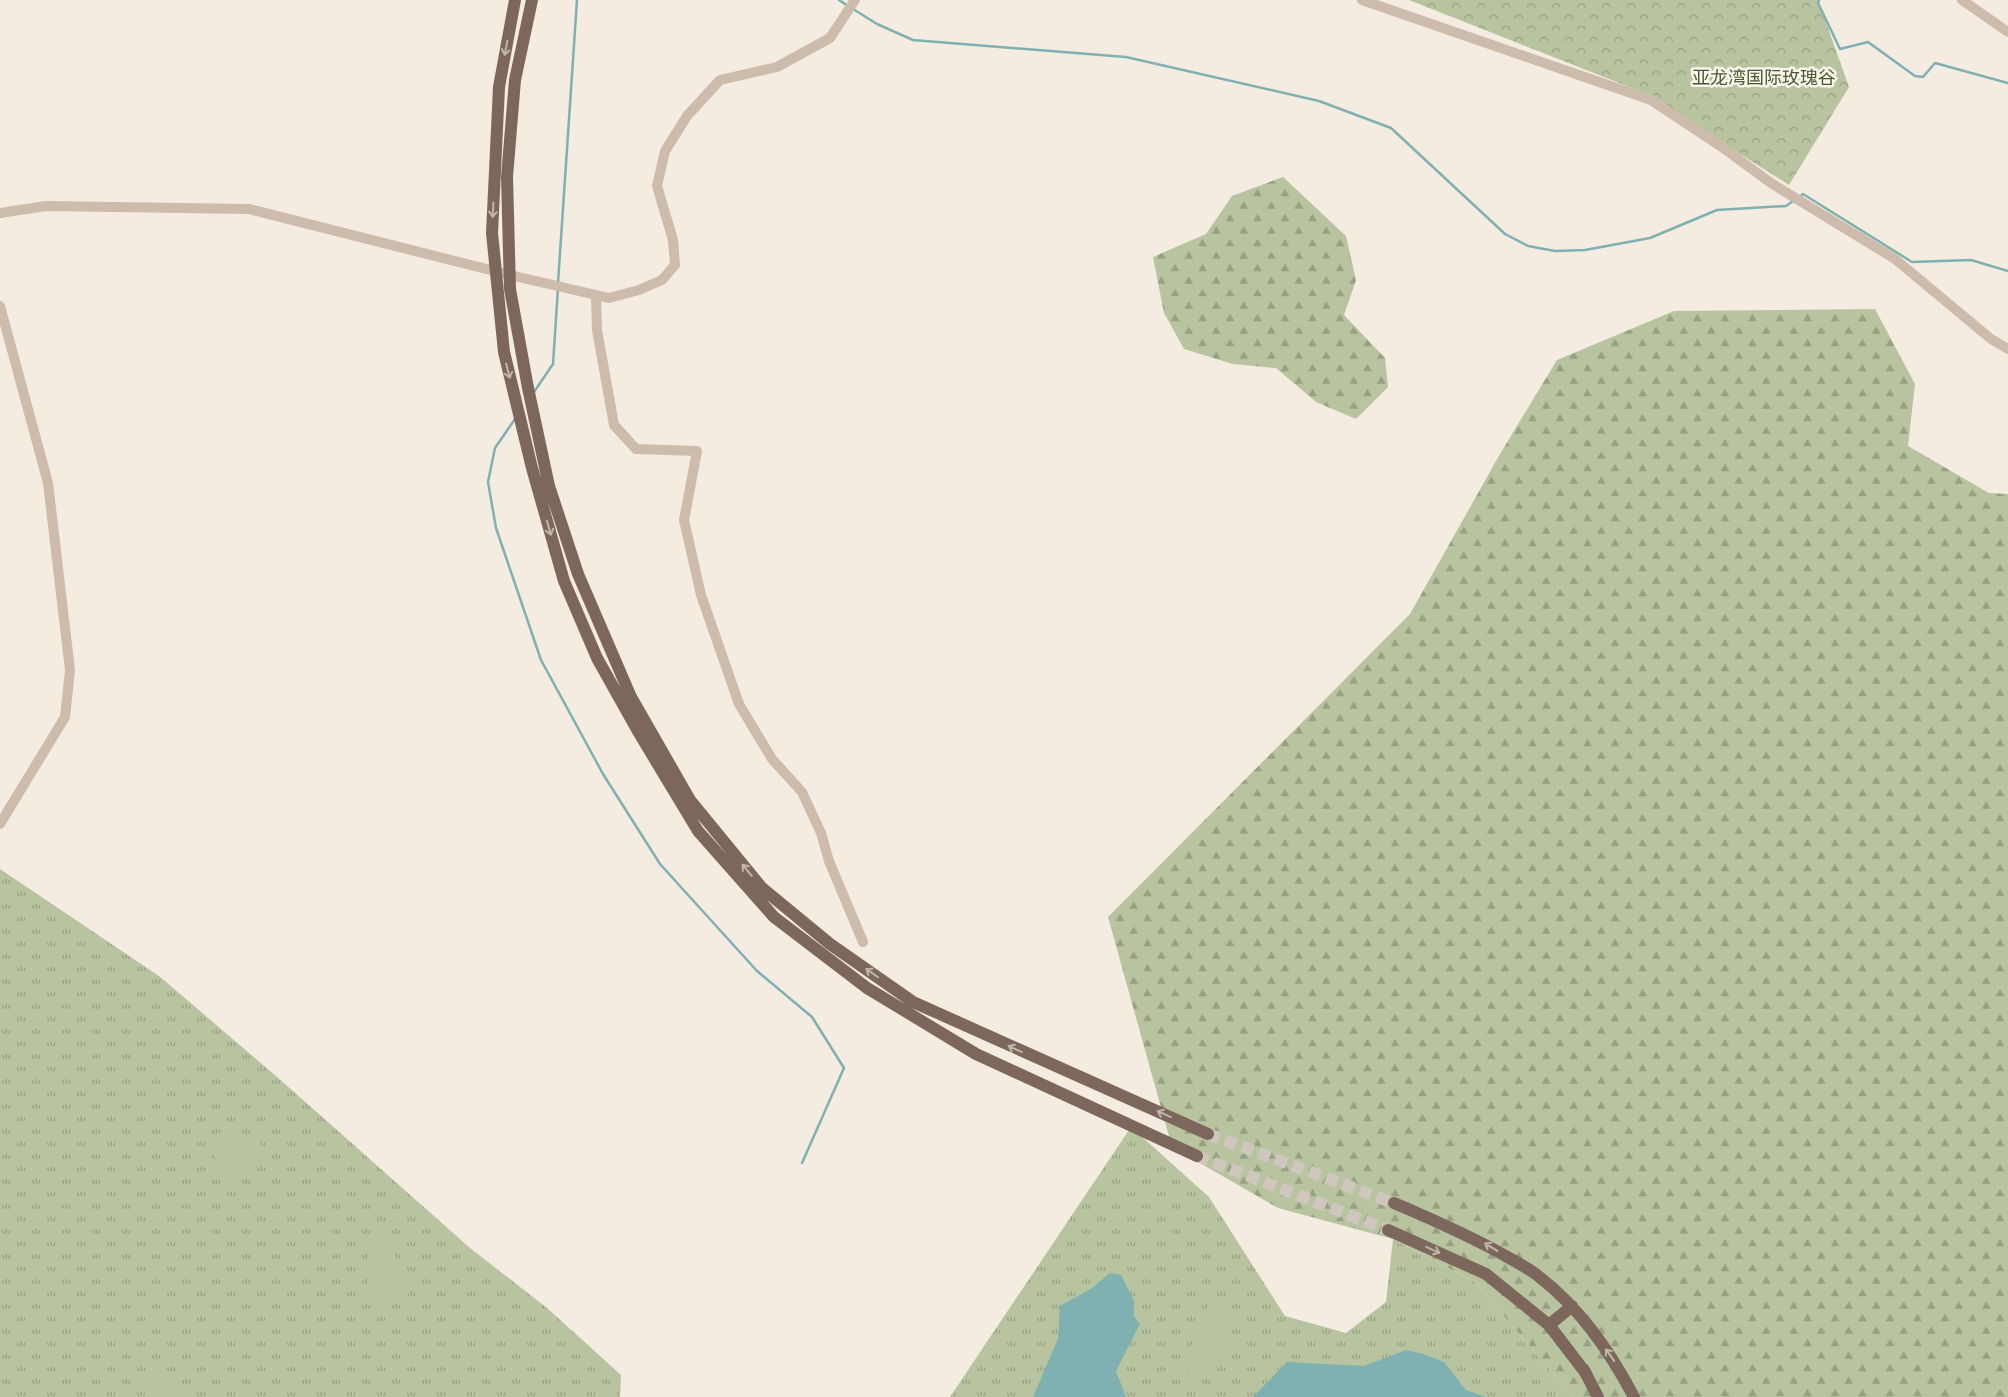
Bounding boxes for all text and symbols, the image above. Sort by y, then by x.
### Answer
one-way arrow [501,39,510,55]
park label: 亚龙湾国际玫瑰谷 [1692,67,1836,89]
one-way arrow [488,201,498,217]
one-way arrow [504,362,513,378]
one-way arrow [545,520,555,536]
one-way arrow [742,863,753,876]
one-way arrow [865,968,879,978]
one-way arrow [1008,1043,1023,1053]
one-way arrow [1157,1109,1172,1119]
one-way arrow [1484,1242,1499,1252]
one-way arrow [1425,1246,1440,1256]
one-way arrow [1605,1348,1615,1362]

